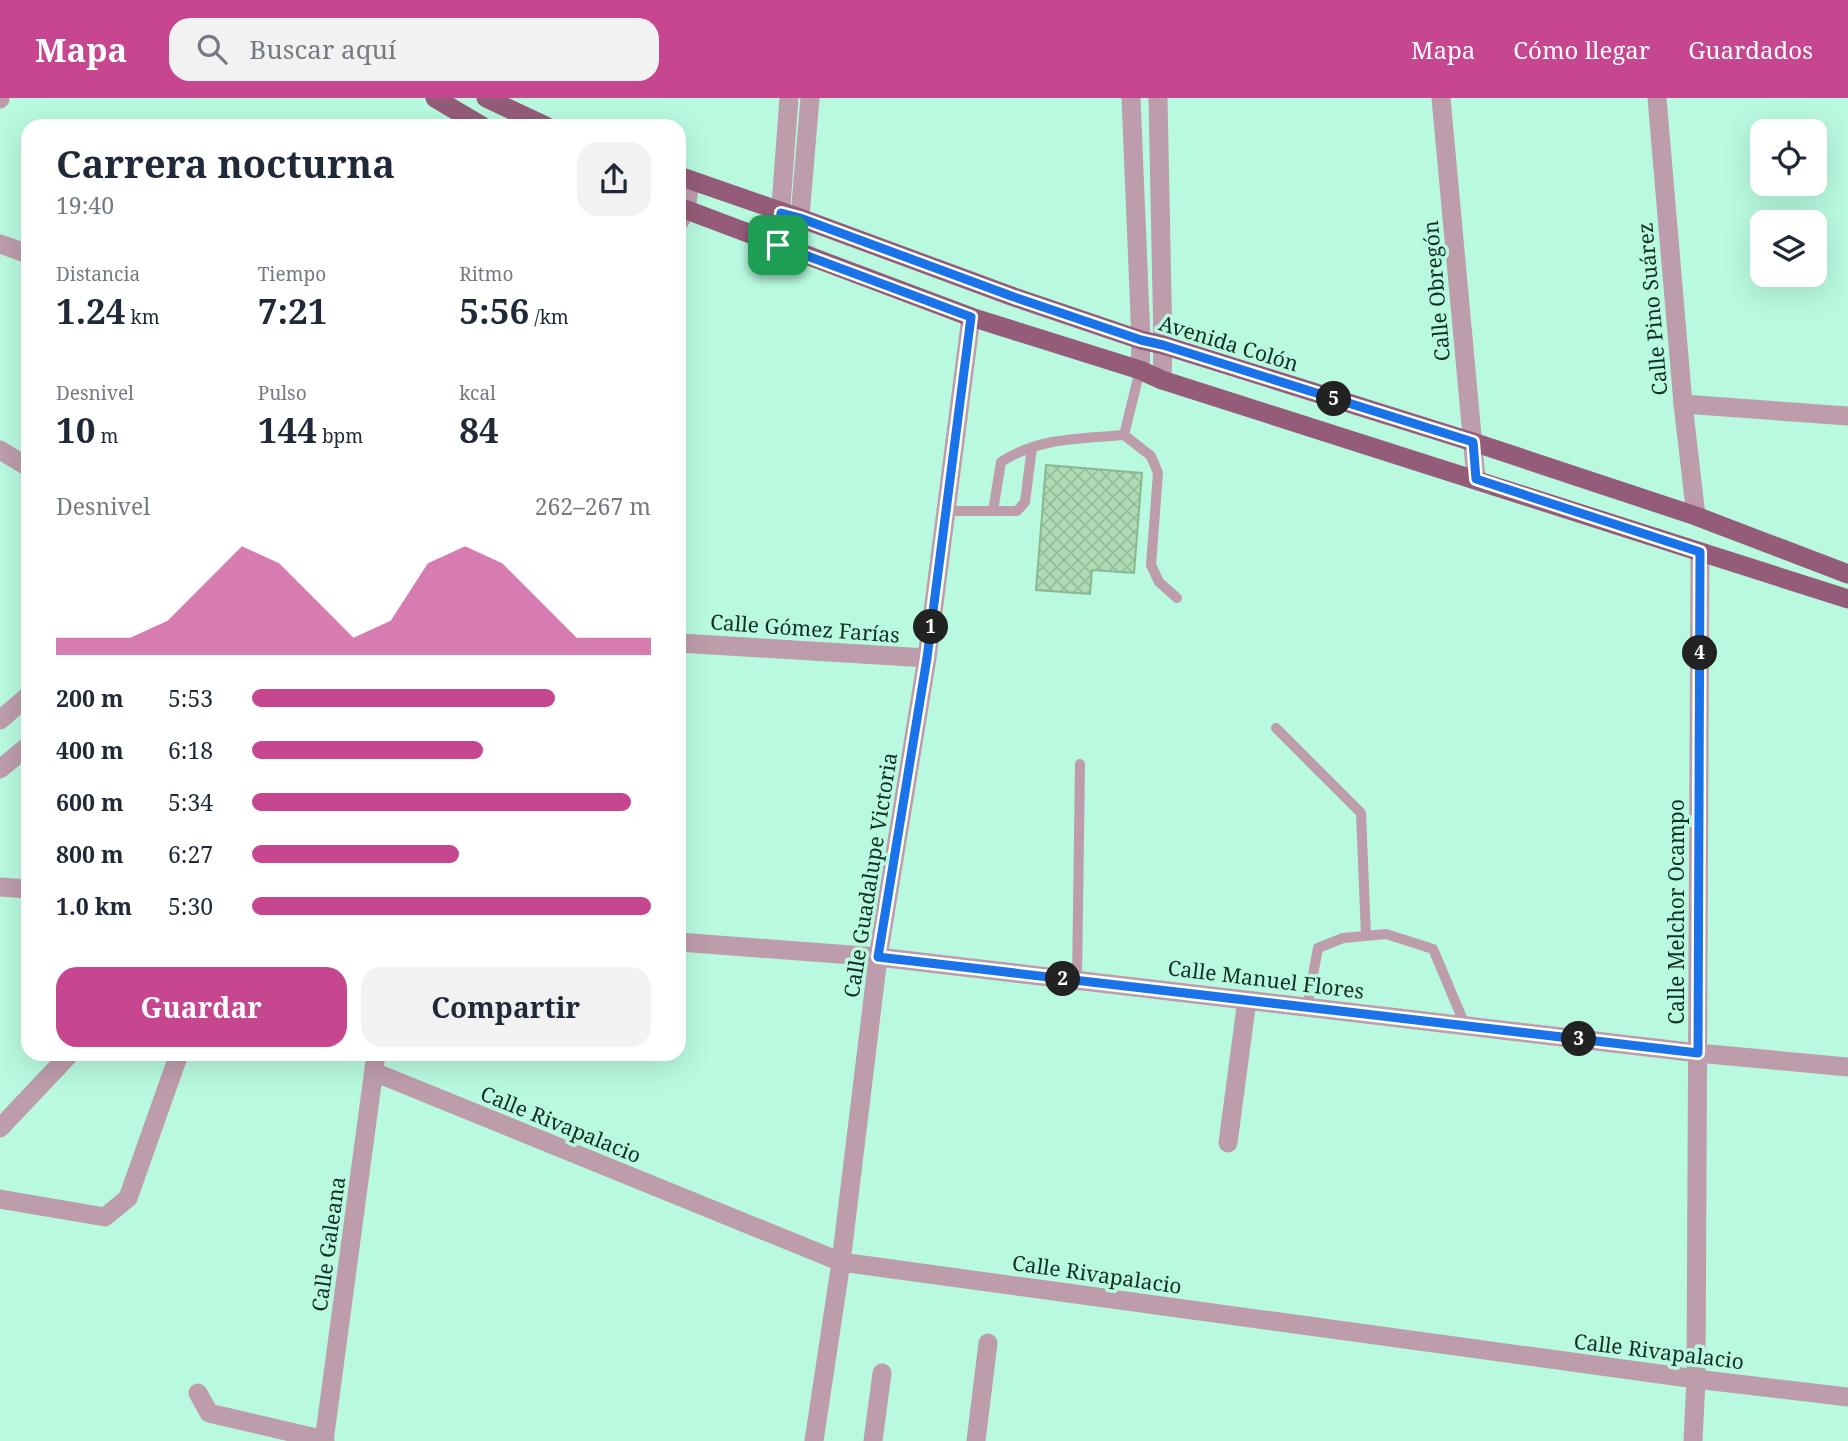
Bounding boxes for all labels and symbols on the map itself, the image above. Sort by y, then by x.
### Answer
pin [748,215,808,275]
street label: Calle Obregón [1416,220,1456,362]
street label: Calle Pino Suárez [1630,221,1674,397]
street label: Avenida Colón [1156,308,1302,378]
pin: 5 [1316,382,1352,416]
street label: Calle Gómez Farías [709,607,901,649]
pin: 1 [914,610,948,644]
pin: 4 [1682,636,1718,670]
street label: Calle Guadalupe Victoria [837,750,903,1000]
street label: Calle Melchor Ocampo [1662,799,1690,1025]
street label: Calle Manuel Flores [1166,953,1366,1005]
pin: 2 [1046,962,1080,996]
pin: 3 [1562,1021,1596,1056]
street label: Calle Rivapalacio [476,1079,646,1169]
street label: Calle Galeana [305,1175,351,1313]
street label: Calle Rivapalacio [1010,1248,1184,1300]
street label: Calle Rivapalacio [1572,1327,1746,1375]

